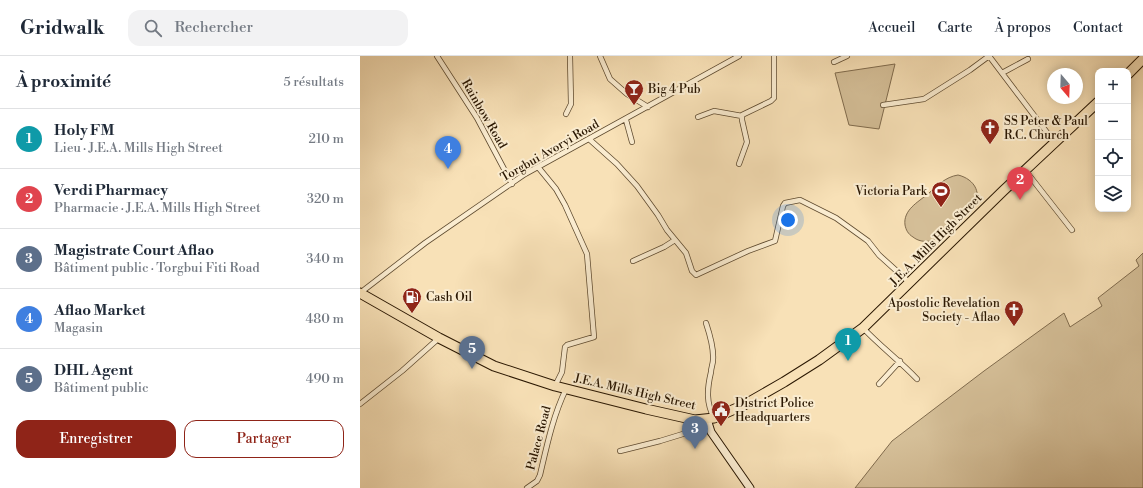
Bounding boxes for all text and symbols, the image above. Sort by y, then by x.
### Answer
search box [128,10,408,46]
text: Gridwalk [20,16,104,40]
icon: search [142,17,164,39]
text: Rechercher [174,18,253,37]
text: Accueil [868,19,915,37]
text: Carte [937,19,972,37]
text: À propos [994,19,1051,37]
text: Contact [1073,19,1123,37]
north arrow [1047,68,1083,104]
map controls [1095,68,1131,212]
button: + [1095,68,1131,104]
text: À proximité [16,71,111,93]
text: 5 résultats [283,74,344,90]
street label: Rainbow Road [458,77,510,152]
bar icon: Big 4 Pub [623,78,645,106]
place label: Big 4 Pub [647,82,701,97]
button: − [1095,104,1131,140]
place label: SS Peter & Paul R.C. Church [1004,114,1088,143]
street label: Torgbui Avoryi Road [498,117,602,185]
church icon: SS Peter & Paul R.C. Church [979,117,1001,145]
text: Holy FM [54,121,115,140]
text: 1 [26,131,32,147]
text: 210 m [309,131,344,147]
pin: 4 [435,136,461,169]
text: Lieu · J.E.A. Mills High Street [54,140,223,156]
button: locate [1095,140,1131,176]
pin: 2 [1007,167,1033,200]
button: layers [1095,176,1131,212]
sports icon: Victoria Park [930,180,952,208]
text: Verdi Pharmacy [54,181,168,200]
place label: Victoria Park [854,184,928,199]
street label: J.E.A. Mills High Street [886,190,986,290]
text: 2 [25,191,33,207]
text: 320 m [307,191,344,207]
text: Pharmacie · J.E.A. Mills High Street [54,200,261,216]
your location [778,210,798,230]
text: Magistrate Court Aflao [54,241,214,260]
text: 3 [25,251,33,267]
text: 340 m [306,251,344,267]
text: Bâtiment public · Torgbui Fiti Road [54,260,260,276]
fuel station icon: Cash Oil [401,286,423,314]
place label: Cash Oil [426,290,473,305]
place label: Apostolic Revelation Society - Aflao [887,296,1000,325]
church icon: Apostolic Revelation Society - Aflao [1003,299,1025,327]
text: Aflao Market [54,301,145,320]
text: 4 [25,311,33,327]
text: 480 m [306,311,344,327]
text: Magasin [54,320,103,336]
pin: 1 [835,328,861,361]
pin: 5 [459,336,485,369]
text: DHL Agent [54,361,133,380]
street label: J.E.A. Mills High Street [572,370,698,413]
text: 5 [25,371,33,387]
text: 490 m [306,371,344,387]
text: Bâtiment public [54,380,149,396]
place label: District Police Headquarters [735,396,814,425]
public building icon: District Police Headquarters [710,399,732,427]
street label: Palace Road [523,404,555,472]
pin: 3 [682,416,708,449]
button: Enregistrer [16,420,176,458]
button: Partager [184,420,344,458]

